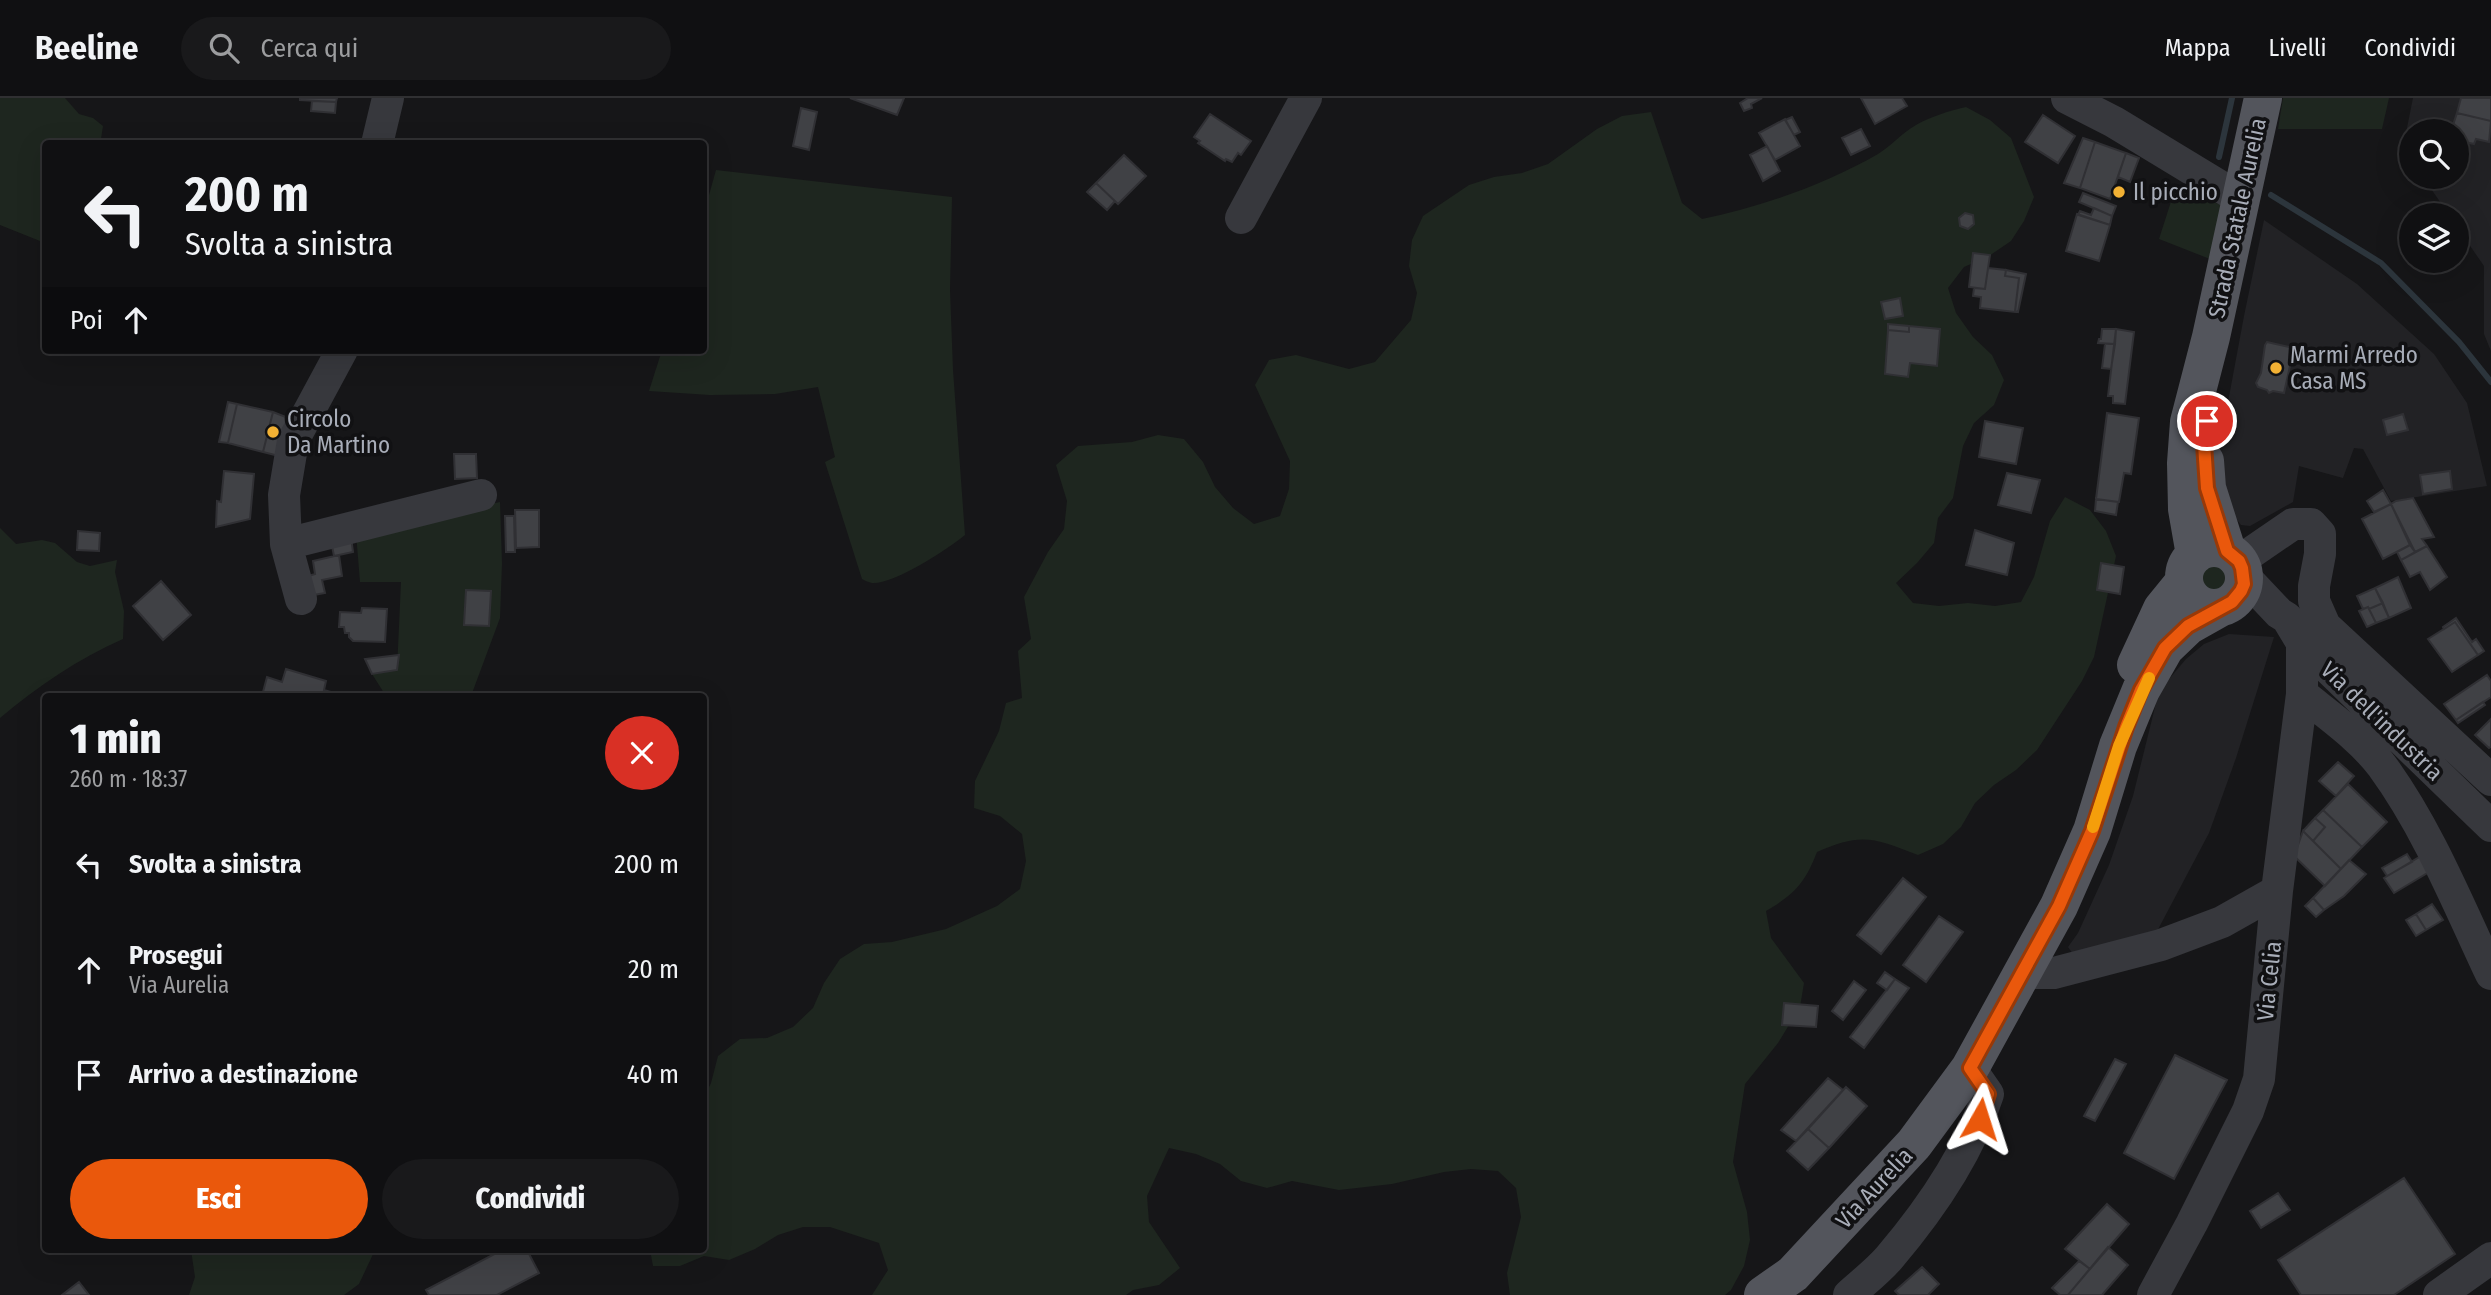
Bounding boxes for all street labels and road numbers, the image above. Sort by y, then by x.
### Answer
street label: Strada Statale Aurelia [2202,115,2272,321]
street label: Via dell'industria [2315,656,2449,786]
street label: Via Celia [2251,940,2287,1022]
street label: Via Aurelia [1830,1142,1918,1234]

